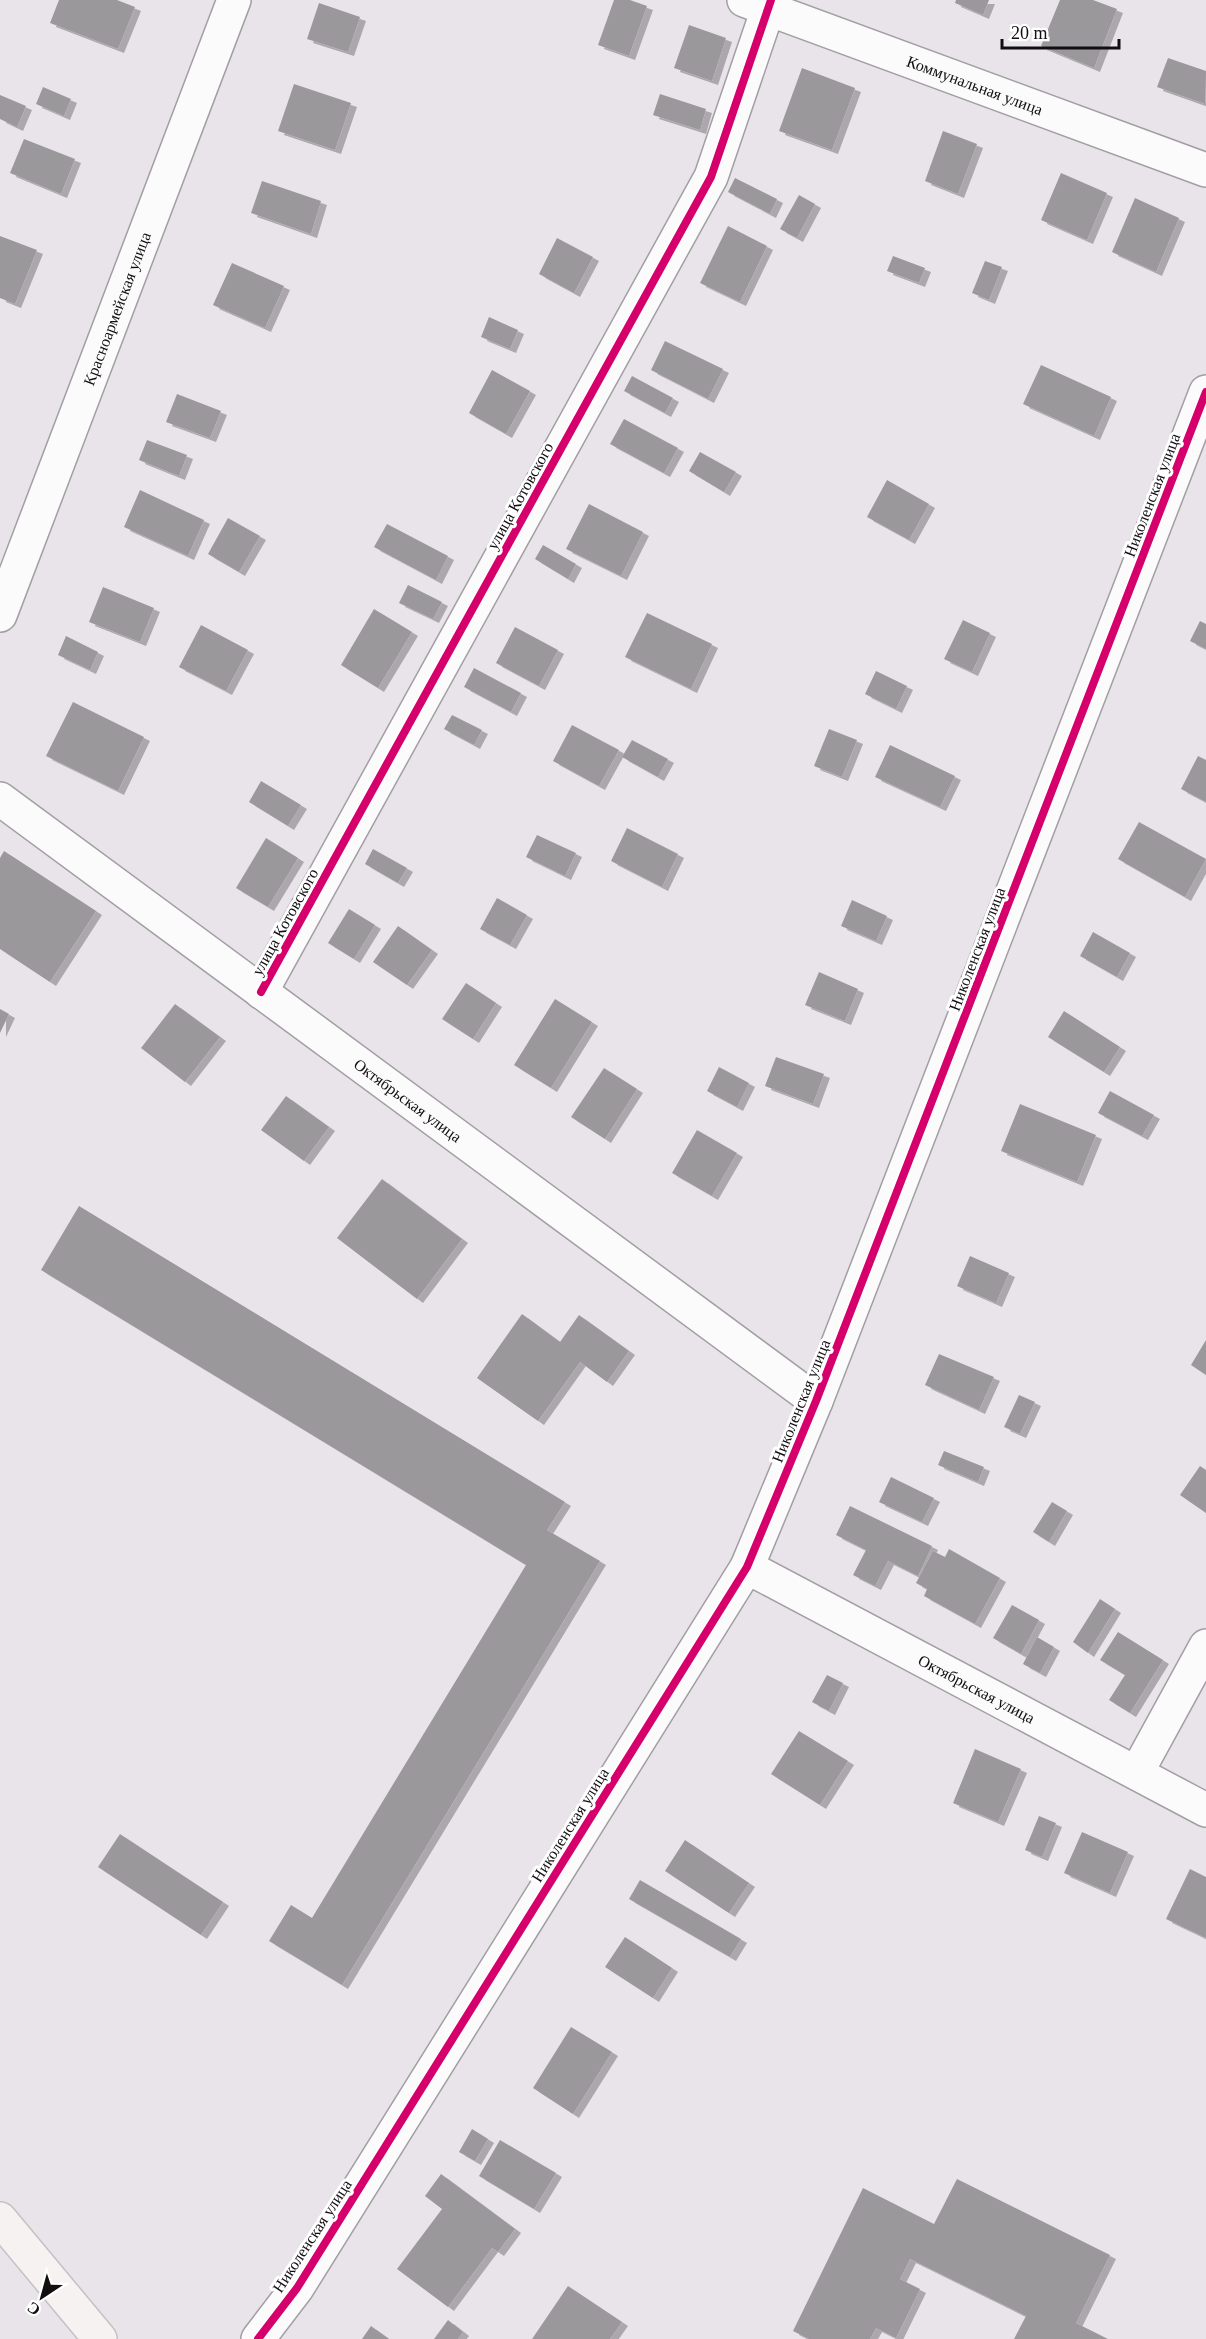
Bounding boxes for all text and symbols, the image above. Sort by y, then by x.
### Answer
scale bar [1002,12,1119,50]
text: 20 m [1011,23,1048,43]
street label: Коммунальная улица [905,52,1045,118]
street label: Красноармейская улица [80,229,154,388]
street label: Николенская улица [1121,431,1184,560]
street label: улица Котовского [484,440,557,553]
street label: улица Котовского [249,866,322,979]
street label: Николенская улица [946,885,1009,1014]
street label: Октябрьская улица [351,1055,465,1145]
street label: Николенская улица [769,1337,834,1465]
street label: Октябрьская улица [916,1651,1038,1726]
street label: Николенская улица [528,1765,613,1886]
street label: Николенская улица [269,2176,356,2296]
north arrow [12,2267,72,2327]
text: С [24,2298,43,2319]

